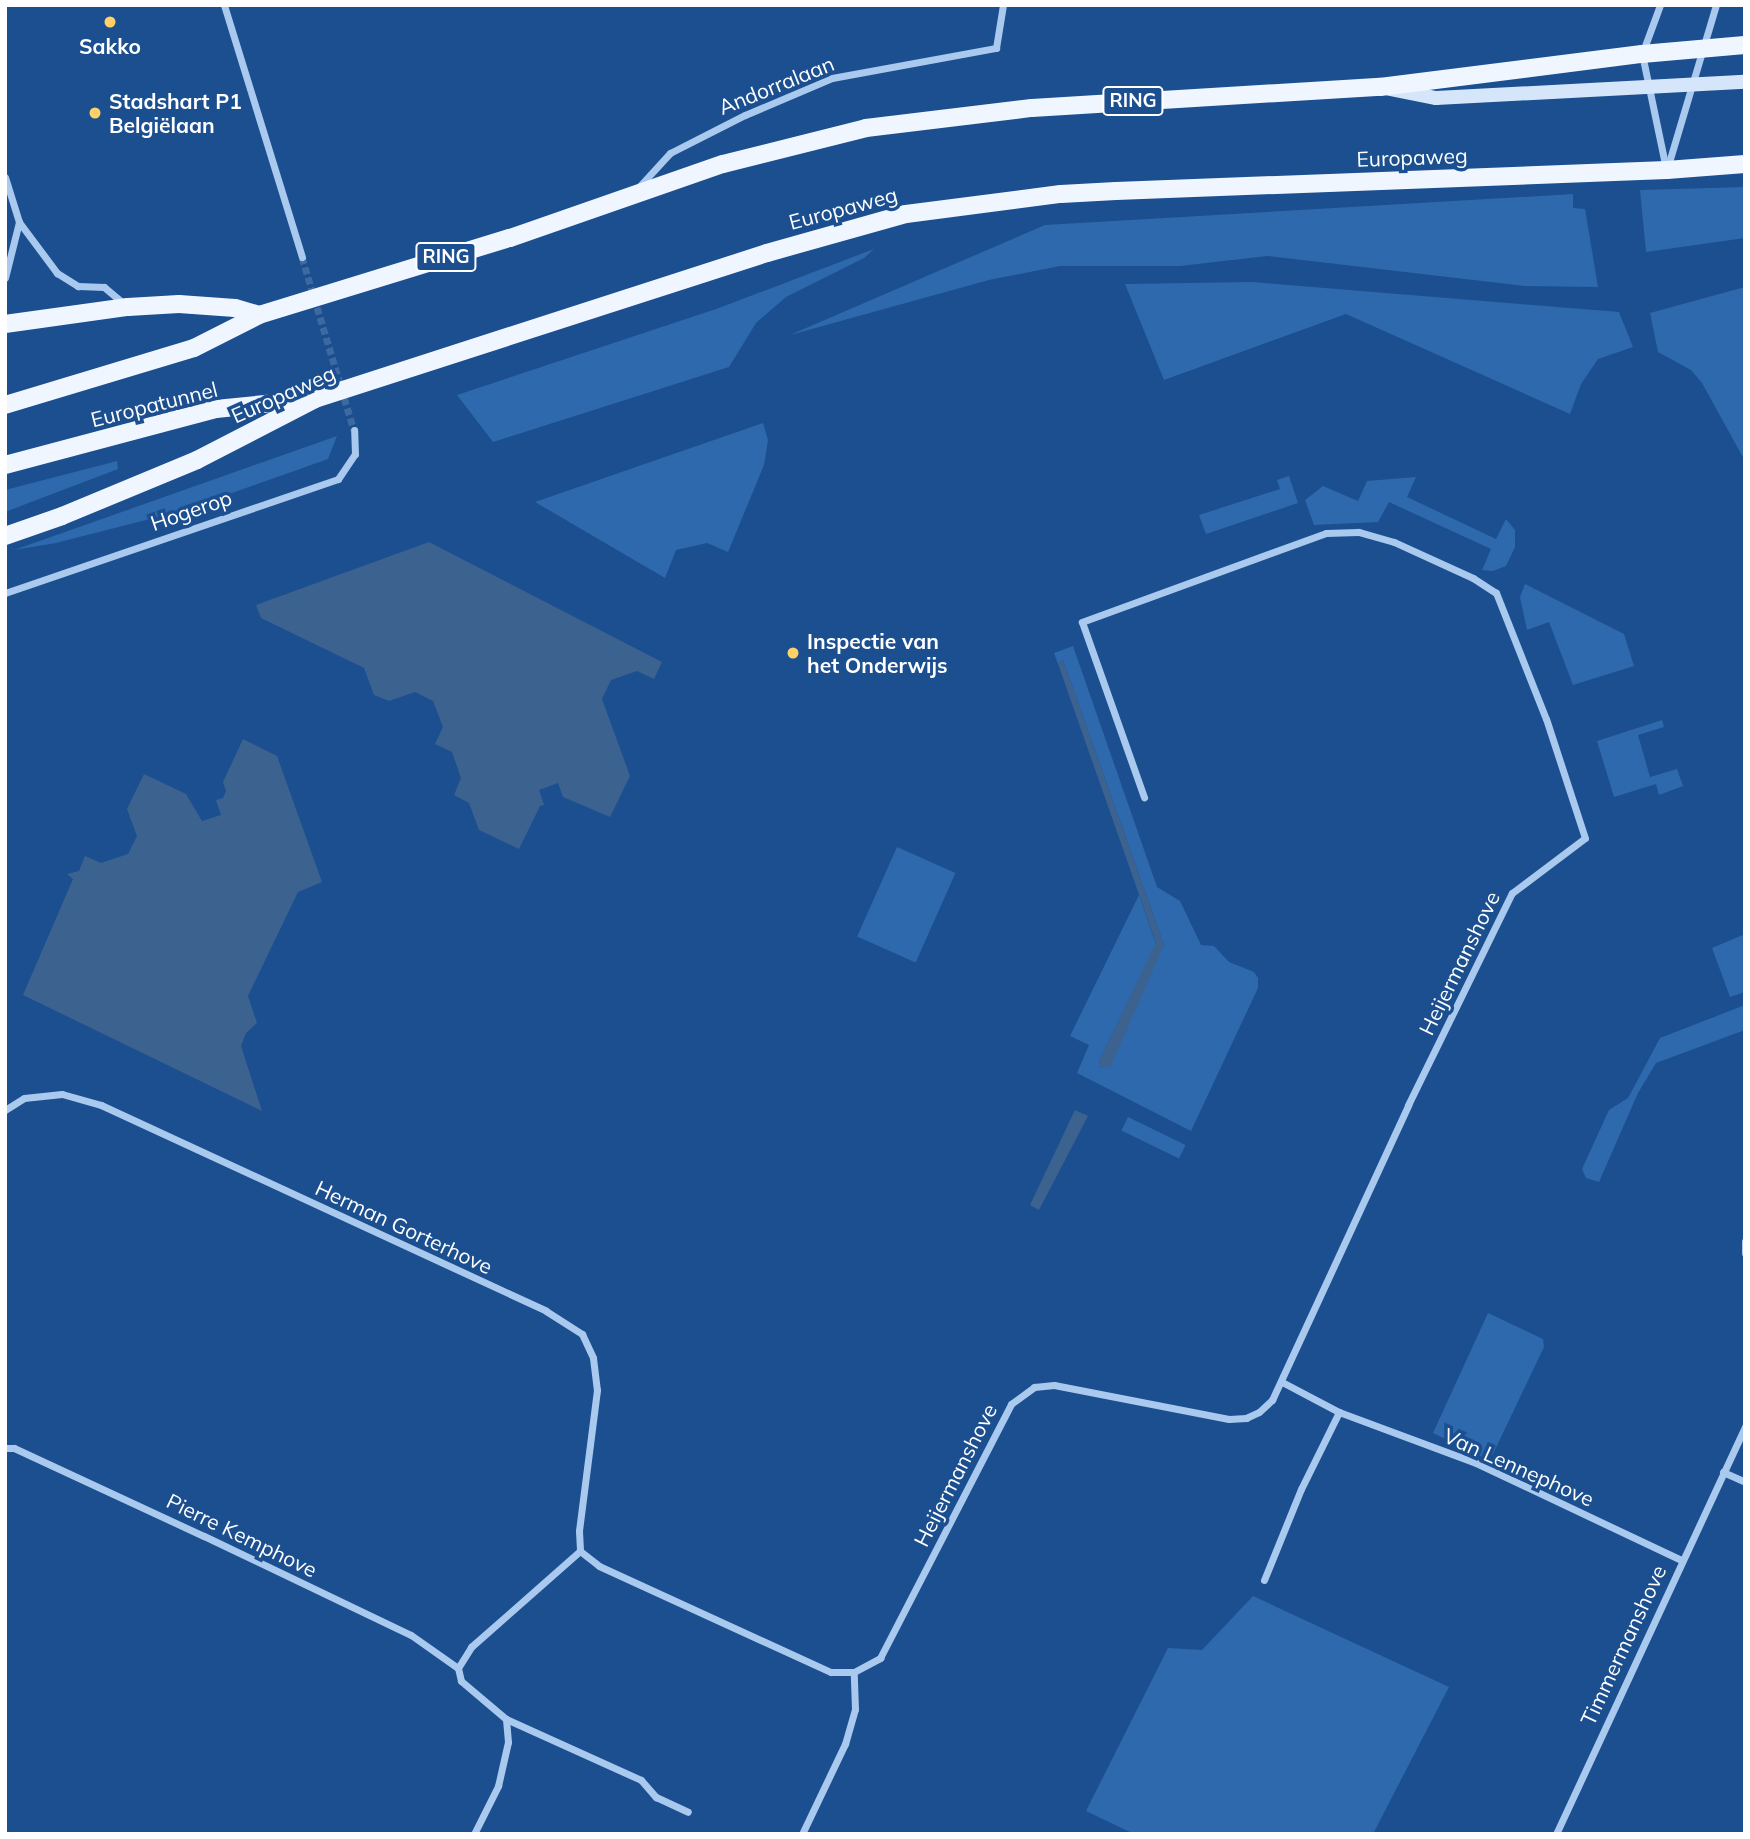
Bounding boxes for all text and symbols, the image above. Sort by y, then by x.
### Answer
marker: Sakko [102,14,118,30]
place label: Sakko [79,33,141,59]
street label: Andorralaan [714,50,838,120]
road number: RING [1102,86,1164,116]
place label: Stadshart P1 Belgiëlaan [109,88,242,138]
marker: Stadshart P1 Belgiëlaan [87,105,103,121]
street label: Europaweg [1356,142,1468,172]
street label: Europaweg [786,181,900,235]
road number: RING [414,242,478,272]
street label: Europaweg [227,360,339,428]
street label: Europatunnel [88,376,220,432]
street label: Hogerop [147,484,235,536]
place label: Inspectie van het Onderwijs [807,628,947,678]
marker: Inspectie van het Onderwijs [785,645,801,661]
street label: Heijermanshove [1413,887,1505,1039]
street label: Herman Gorterhove [312,1175,496,1279]
street label: Heijermanshove [908,1399,1002,1551]
street label: Van Lennephove [1440,1423,1598,1511]
street label: Pierre Kemphove [163,1488,321,1582]
street label: Timmermanshove [1575,1561,1671,1729]

